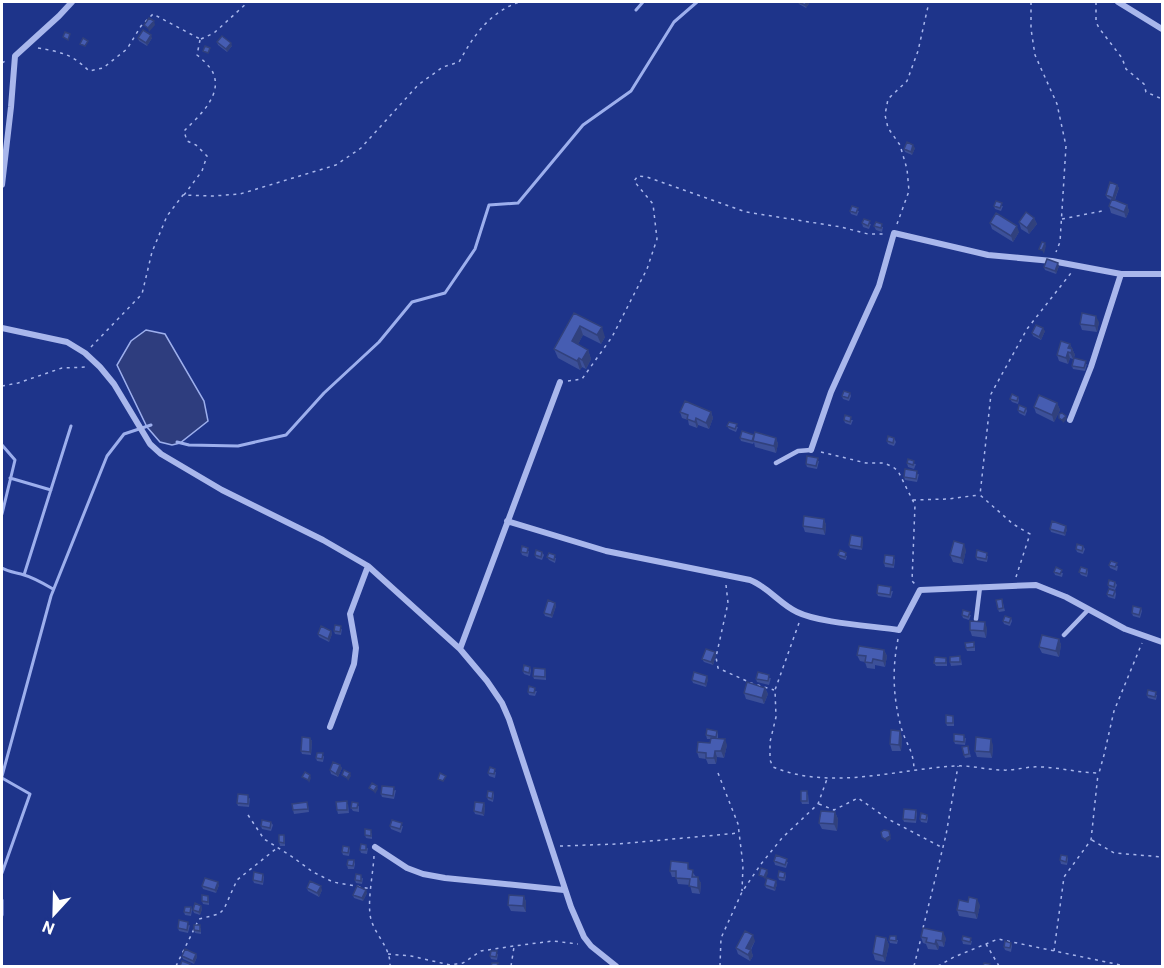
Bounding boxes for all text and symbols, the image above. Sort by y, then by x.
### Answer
north arrow [24,884,84,944]
text: N [40,917,57,938]

